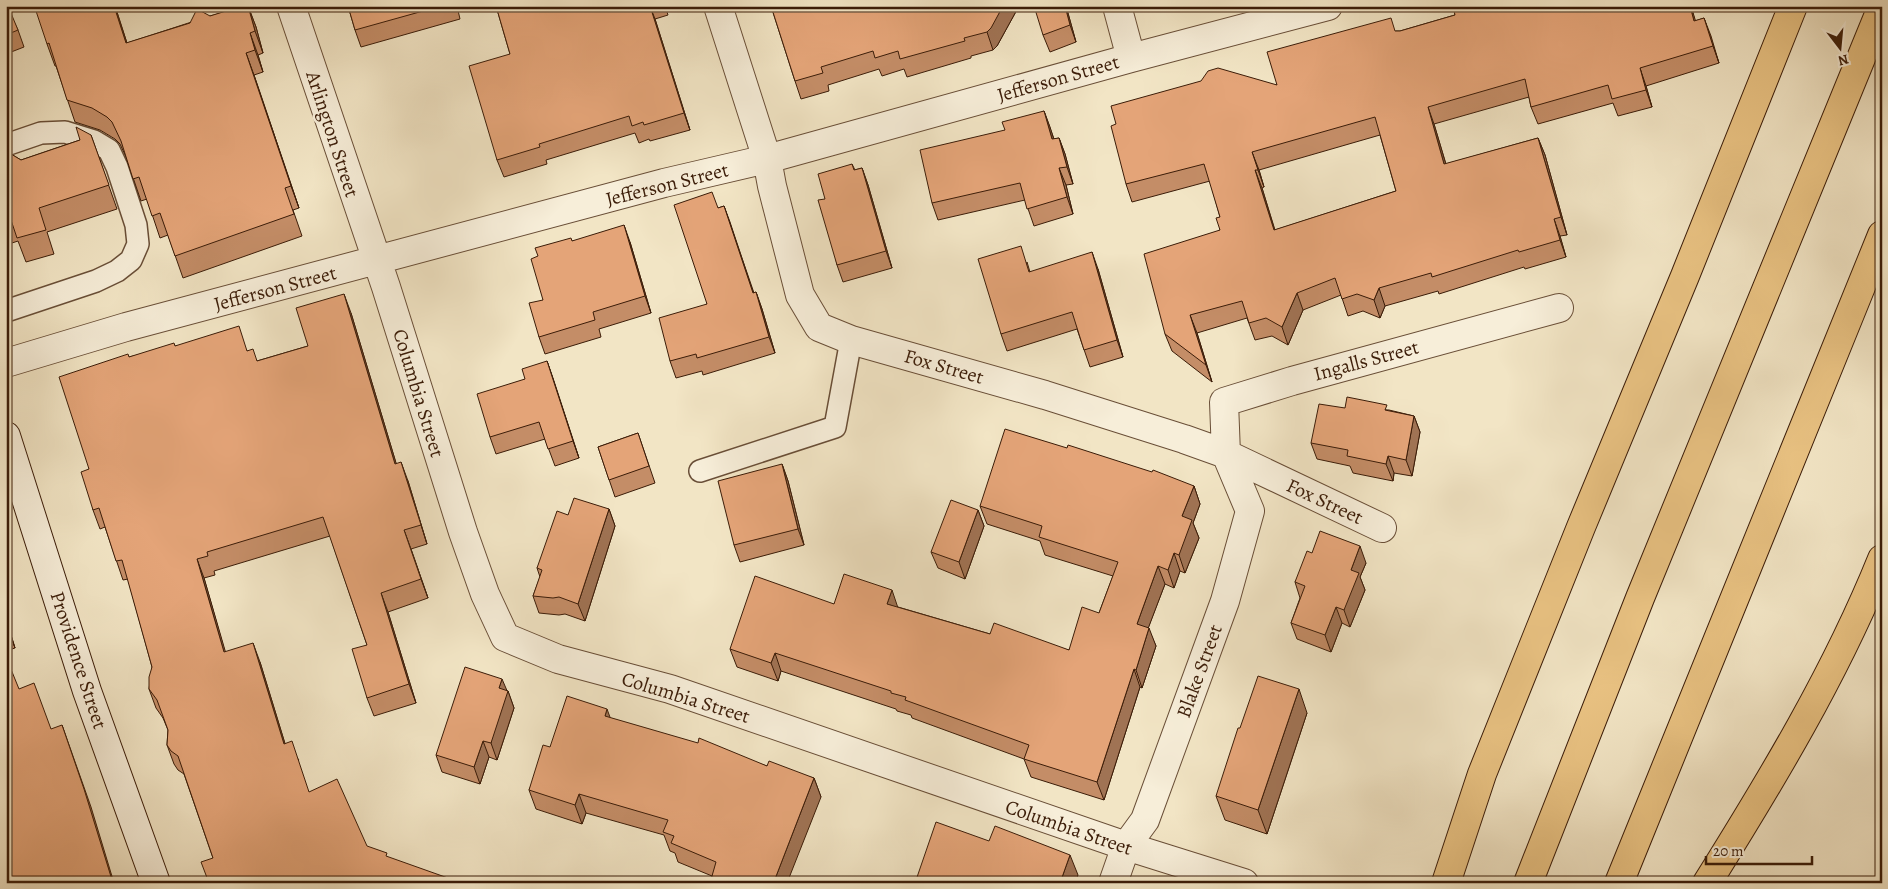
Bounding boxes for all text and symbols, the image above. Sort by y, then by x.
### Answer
north arrow [1816,22,1866,72]
street label: Jefferson Street [994,48,1123,109]
text: N [1836,49,1851,71]
street label: Arlington Street [299,67,366,201]
street label: Jefferson Street [603,156,732,213]
street label: Jefferson Street [211,259,340,318]
street label: Columbia Street [386,326,451,461]
street label: Ingalls Street [1310,333,1422,387]
street label: Fox Street [901,342,987,391]
street label: Fox Street [1282,472,1368,531]
street label: Providence Street [44,588,114,733]
street label: Blake Street [1170,620,1229,722]
street label: Columbia Street [618,665,754,730]
street label: Columbia Street [1002,793,1136,862]
scale bar [1706,834,1812,866]
text: 20 m [1713,841,1744,861]

